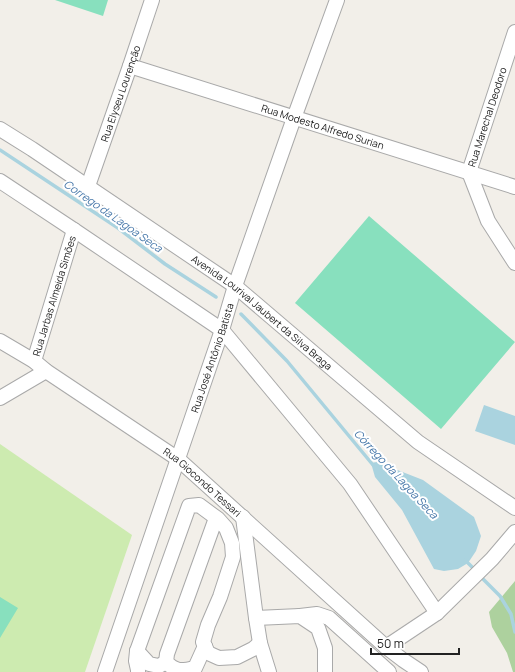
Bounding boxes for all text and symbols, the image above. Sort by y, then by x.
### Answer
street label: Rua Elyseu Lourenção [97,43,143,144]
street label: Rua Marechal Deodoro [464,65,510,169]
street label: Rua Modesto Alfredo Surian [260,101,386,152]
water label: Corrego da Lagoa Seca [61,176,166,256]
street label: Rua Jarbas Almeida Simões [29,234,79,358]
street label: Avenida Lourival Jaubert da Silva Braga [189,252,335,373]
street label: Rua José Antônio Batista [187,301,237,414]
water label: Córrego da Lagoa Seca [351,426,442,522]
street label: Rua Giocondo Tessari [160,444,244,520]
scale bar [371,630,459,656]
text: 50 m [377,635,404,652]

